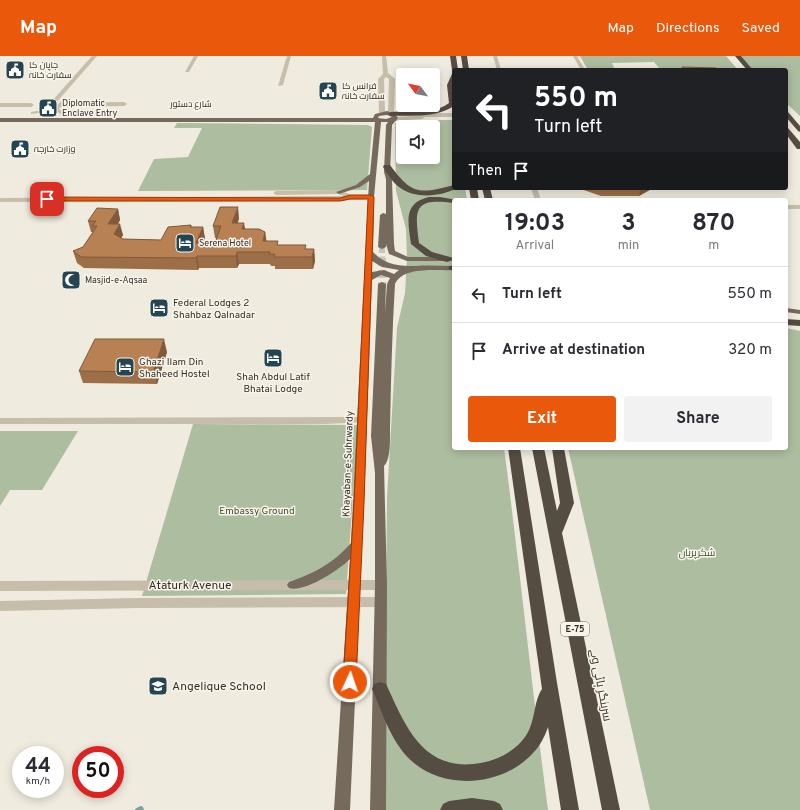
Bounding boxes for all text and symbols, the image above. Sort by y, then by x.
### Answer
text: Map [20,16,57,40]
text: Map [608,20,634,37]
text: Directions [656,20,720,37]
text: Saved [742,20,780,37]
public building icon: جاپان کا سفارت خانہ [4,59,26,81]
place label: جاپان کا سفارت خانہ [29,60,72,81]
north arrow [396,68,440,112]
map controls [396,68,440,164]
public building icon: فرانس کا سفارت خانہ [317,80,339,102]
place label: فرانس کا سفارت خانہ [342,81,385,102]
text: 550 m [534,81,618,117]
icon: left [468,84,520,136]
public building icon: Diplomatic Enclave Entry [37,97,59,119]
place label: Diplomatic Enclave Entry [62,98,118,119]
street label: شارع دستور [169,99,212,110]
text: Turn left [534,116,602,139]
button: sound [396,120,440,164]
public building icon: وزارت خارجہ [9,138,31,160]
place label: وزارت خارجہ [34,144,76,155]
icon: arrive [510,160,532,182]
text: Then [468,162,502,181]
pin [30,182,64,216]
icon: arrive [36,188,58,210]
text: 19:03 [505,209,565,239]
text: 3 [621,209,636,239]
text: 870 [692,209,735,239]
hotel icon: Serena Hotel [174,232,196,254]
place label: Serena Hotel [199,238,251,249]
text: Arrival [515,238,554,254]
text: min [618,238,639,254]
text: m [708,238,719,254]
mosque icon: Masjid-e-Aqsaa [60,269,82,291]
place label: Masjid-e-Aqsaa [85,275,148,286]
icon: left [468,284,490,306]
text: Turn left [502,285,562,304]
text: 550 m [728,285,772,304]
hotel icon: Federal Lodges 2 Shahbaz Qalnadar [148,297,170,319]
place label: Federal Lodges 2 Shahbaz Qalnadar [173,297,255,322]
icon: arrive [468,340,490,362]
text: Arrive at destination [502,341,645,360]
text: 320 m [728,341,772,360]
hotel icon: Shah Abdul Latif Bhatai Lodge [262,347,284,369]
hotel icon: Ghazi Ilam Din Shaheed Hostel [114,356,136,378]
place label: Ghazi Ilam Din Shaheed Hostel [139,356,210,381]
place label: Shah Abdul Latif Bhatai Lodge [236,371,310,396]
button: Exit [468,396,616,442]
button: Share [624,396,772,442]
street label: Khayaban-e-Suhrwardy [340,411,357,517]
park label: Embassy Ground [219,505,295,518]
park label: شکرپریاں [679,547,715,560]
street label: Ataturk Avenue [148,578,232,594]
road number: E-75 [561,622,589,636]
street label: سرینگر ہائی وے [585,648,615,723]
position arrow [329,661,371,703]
school or university icon: Angelique School [147,675,169,697]
place label: Angelique School [172,679,266,695]
speed limit sign: 50 [72,746,124,798]
text: 44 [25,754,51,780]
text: km/h [26,775,50,788]

